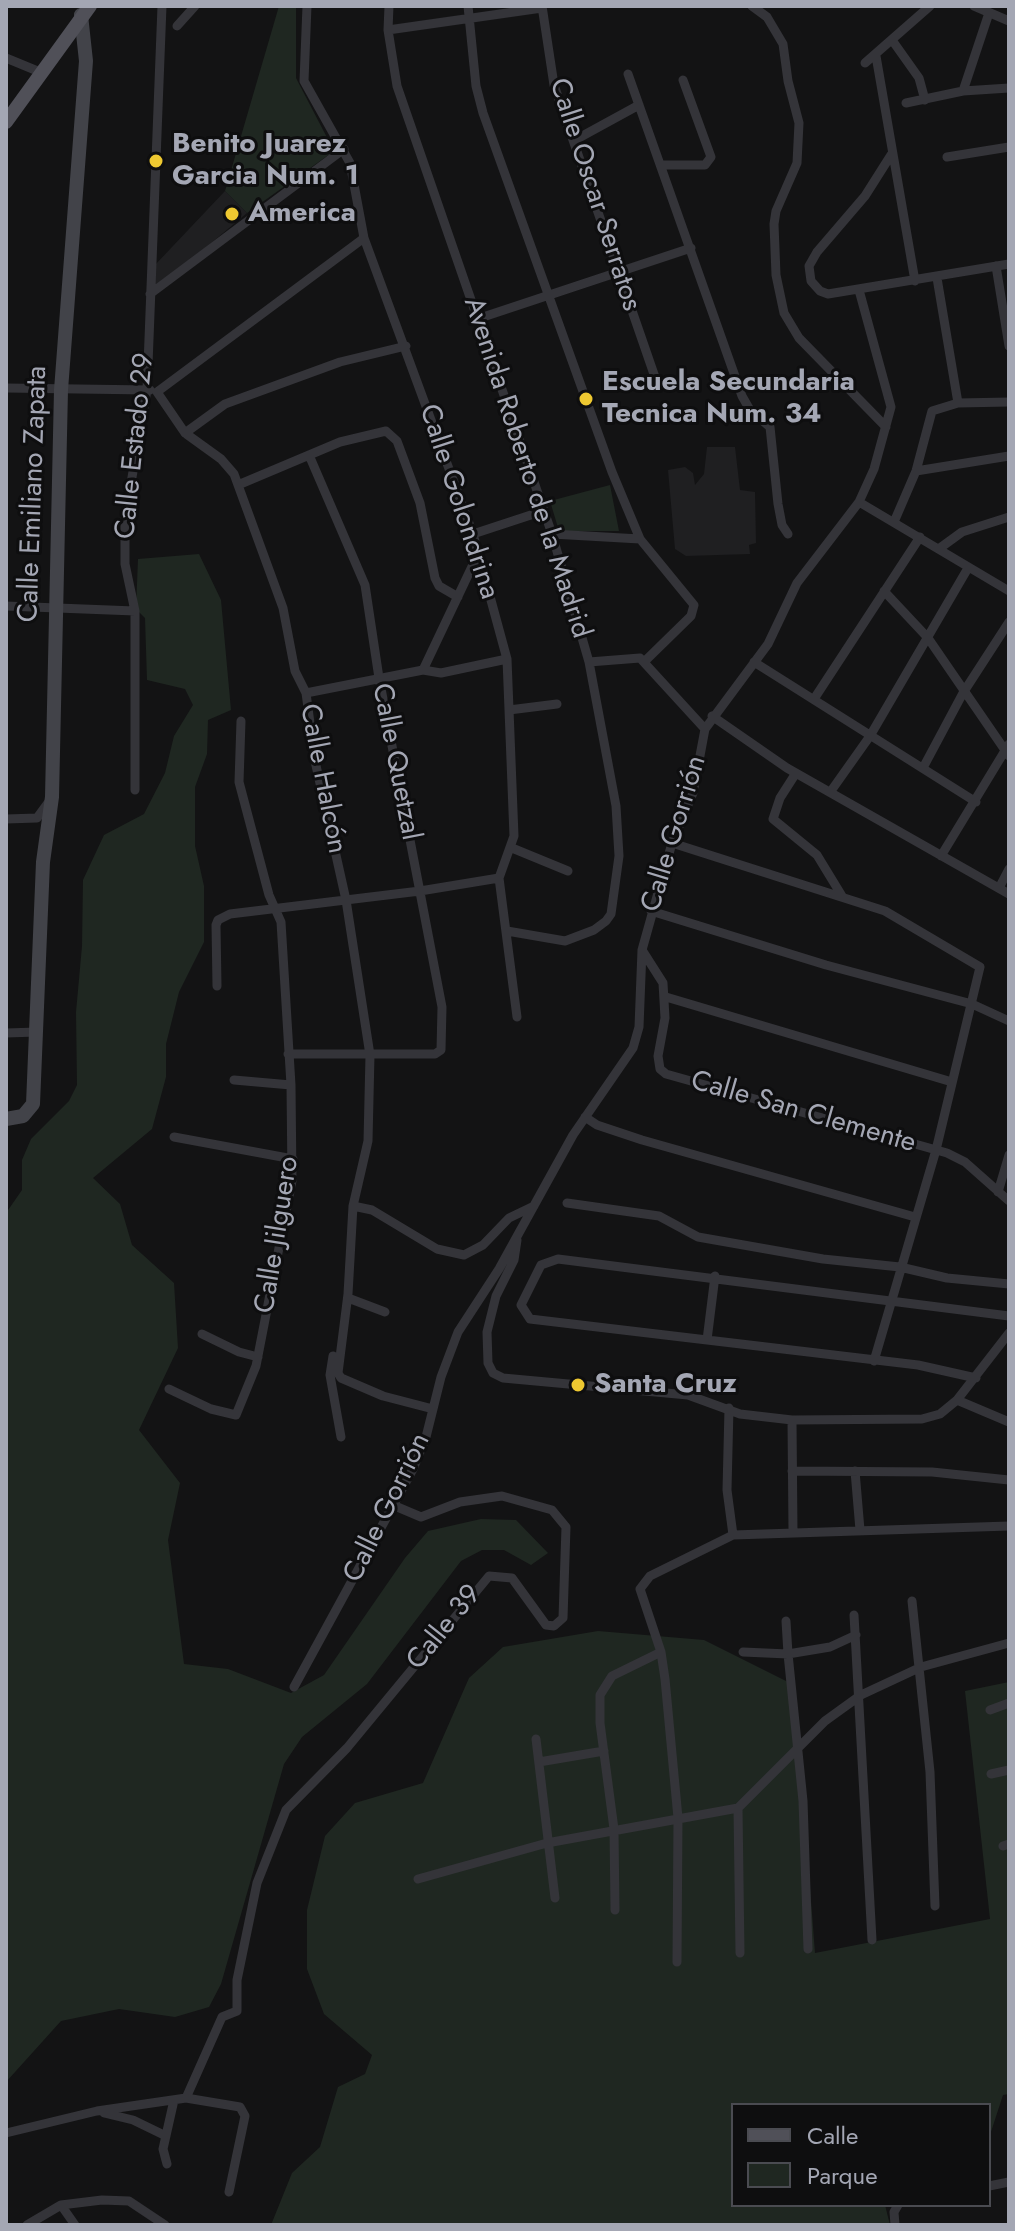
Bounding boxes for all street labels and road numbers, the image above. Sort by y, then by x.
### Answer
street label: Calle Oscar Serratos [541,75,647,315]
street label: Avenida Roberto de la Madrid [455,293,597,643]
street label: Calle Estado 29 [110,351,162,541]
street label: Calle Emiliano Zapata [13,365,55,623]
street label: Calle Golondrina [411,400,505,604]
street label: Calle Quetzal [363,681,427,843]
street label: Calle Halcón [291,701,353,857]
street label: Calle Gorrión [635,752,715,916]
street label: Calle San Clemente [687,1065,919,1161]
street label: Calle Jilguero [249,1154,307,1316]
street label: Calle Gorrión [337,1428,439,1588]
street label: Calle 39 [401,1579,489,1677]

